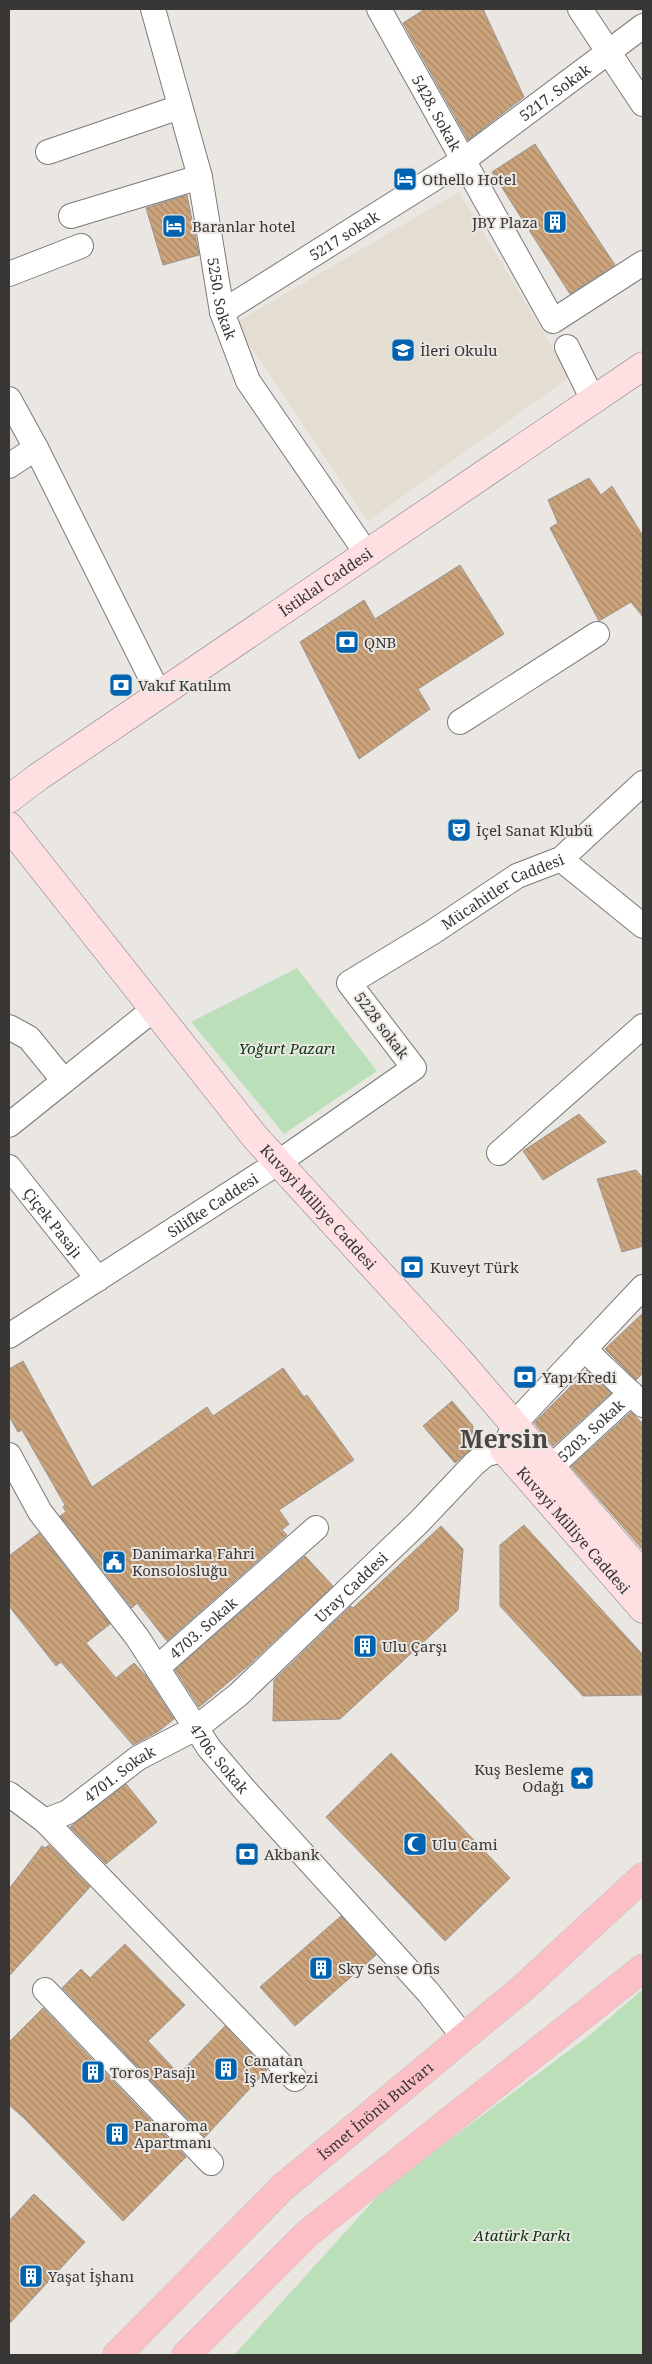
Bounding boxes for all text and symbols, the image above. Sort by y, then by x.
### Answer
street label: 5217. Sokak [515,59,594,125]
street label: 5428. Sokak [408,71,466,155]
hotel icon: Othello Hotel [392,166,418,192]
place label: Othello Hotel [422,169,517,189]
street label: 5217 sokak [305,206,383,265]
building icon: JBY Plaza [542,209,568,235]
place label: JBY Plaza [471,212,538,232]
hotel icon: Baranlar hotel [161,213,187,239]
place label: Baranlar hotel [192,216,296,236]
street label: 5250. Sokak [203,256,242,343]
school or university icon: İleri Okulu [390,337,416,363]
place label: İleri Okulu [420,340,498,360]
street label: İstiklal Caddesi [275,543,376,620]
bank icon: QNB [334,629,360,655]
place label: QNB [364,632,396,652]
bank icon: Vakıf Katılım [108,672,134,698]
place label: Vakıf Katılım [138,675,231,695]
theatre icon: İçel Sanat Klubü [446,817,472,843]
place label: İçel Sanat Klubü [476,820,593,840]
street label: Mücahitler Caddesi [437,849,567,934]
street label: 5228 sokak [350,987,414,1063]
park label: Yoğurt Pazarı [239,1038,336,1058]
street label: Kuvayi Milliye Caddesi [256,1140,381,1274]
street label: Silifke Caddesi [163,1168,262,1242]
street label: Çiçek Pasajı [19,1183,87,1262]
bank icon: Kuveyt Türk [399,1254,425,1280]
place label: Kuveyt Türk [430,1257,519,1277]
bank icon: Yapı Kredi [512,1364,538,1390]
place label: Yapı Kredi [541,1367,617,1387]
street label: 5203. Sokak [553,1394,628,1466]
district label: Mersin [460,1421,549,1455]
street label: Kuvayi Milliye Caddesi [513,1462,635,1598]
place label: Danimarka Fahri Konsolosluğu [132,1543,255,1580]
street label: Uray Caddesi [310,1547,392,1627]
public building icon: Danimarka Fahri Konsolosluğu [101,1549,127,1575]
street label: 4703. Sokak [165,1592,241,1663]
building icon: Ulu Çarşı [352,1633,378,1659]
place label: Ulu Çarşı [382,1636,447,1656]
street label: 4706. Sokak [186,1720,254,1798]
street label: 4701. Sokak [80,1741,159,1806]
place label: Kuş Besleme Odağı [474,1759,564,1796]
place icon: Kuş Besleme Odağı [569,1765,595,1791]
mosque icon: Ulu Cami [402,1831,428,1857]
place label: Ulu Cami [432,1834,498,1854]
bank icon: Akbank [234,1841,260,1867]
place label: Akbank [264,1844,320,1864]
building icon: Sky Sense Ofis [308,1955,334,1981]
place label: Sky Sense Ofis [338,1958,440,1978]
place label: Canatan İş Merkezi [244,2050,318,2087]
building icon: Canatan İş Merkezi [213,2056,239,2082]
street label: İsmet İnönü Bulvarı [314,2057,437,2164]
building icon: Toros Pasajı [80,2059,106,2085]
place label: Toros Pasajı [110,2062,196,2082]
place label: Panaroma Apartmanı [134,2115,212,2152]
building icon: Panaroma Apartmanı [104,2121,130,2147]
park label: Atatürk Parkı [473,2225,571,2245]
building icon: Yaşat İşhanı [18,2263,44,2289]
place label: Yaşat İşhanı [47,2266,134,2286]

